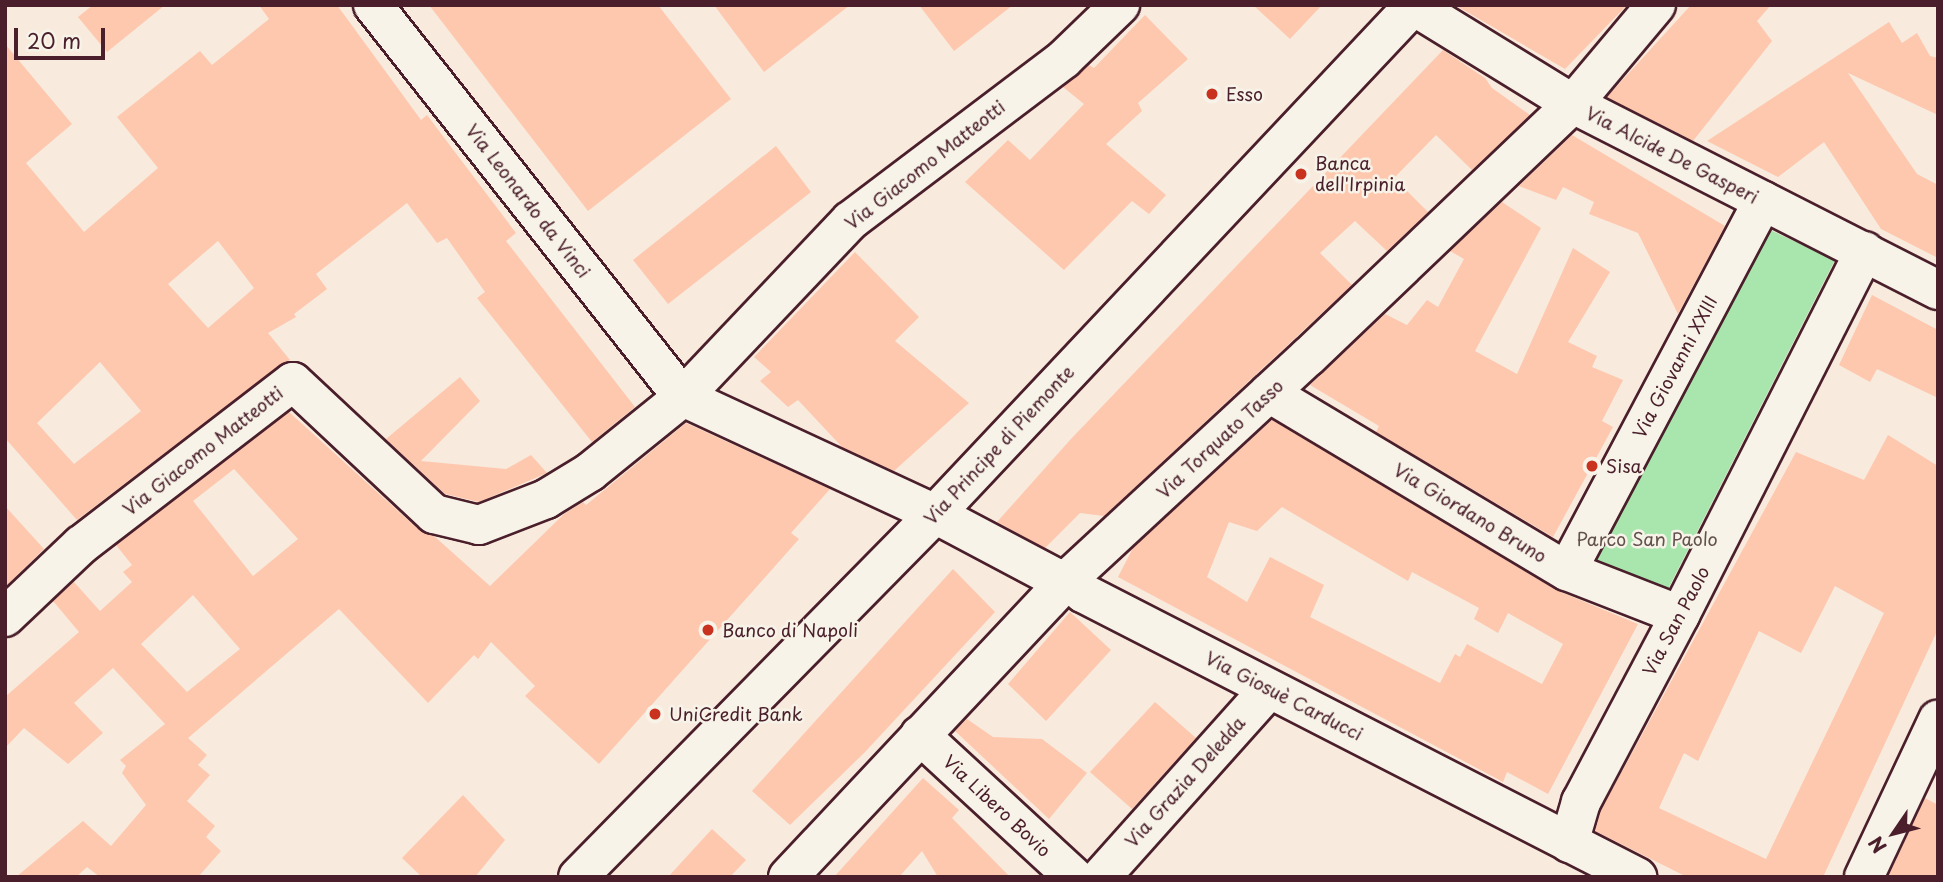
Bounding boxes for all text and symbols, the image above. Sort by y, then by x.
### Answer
scale bar [18,14,108,58]
text: 20 m [27,24,81,56]
place label: Esso [1226,83,1263,105]
marker: Esso [1204,86,1220,102]
street label: Via Giacomo Matteotti [841,96,1009,234]
street label: Via Alcide De Gasperi [1582,102,1762,208]
street label: Via Leonardo da Vinci [461,120,595,282]
place label: Banca dell'Irpinia [1315,153,1405,196]
marker: Banca dell'Irpinia [1293,166,1309,182]
street label: Via Giovanni XXIII [1629,293,1721,441]
street label: Via Principe di Piemonte [920,361,1078,529]
street label: Via Torquato Tasso [1153,375,1287,503]
street label: Via Giacomo Matteotti [119,382,287,520]
place label: Sisa [1606,455,1642,477]
marker: Sisa [1584,458,1600,474]
street label: Via Giordano Bruno [1389,459,1551,567]
park label: Parco San Paolo [1577,528,1717,550]
street label: Via San Paolo [1638,563,1714,679]
place label: Banco di Napoli [722,619,858,641]
marker: Banco di Napoli [700,622,716,638]
street label: Via Giosuè Carducci [1201,647,1367,745]
place label: UniCredit Bank [669,703,803,725]
marker: UniCredit Bank [647,706,663,722]
street label: Via Grazia Deledda [1121,712,1249,852]
street label: Via Libero Bovio [939,751,1055,861]
north arrow [1859,798,1929,868]
text: N [1861,831,1893,859]

